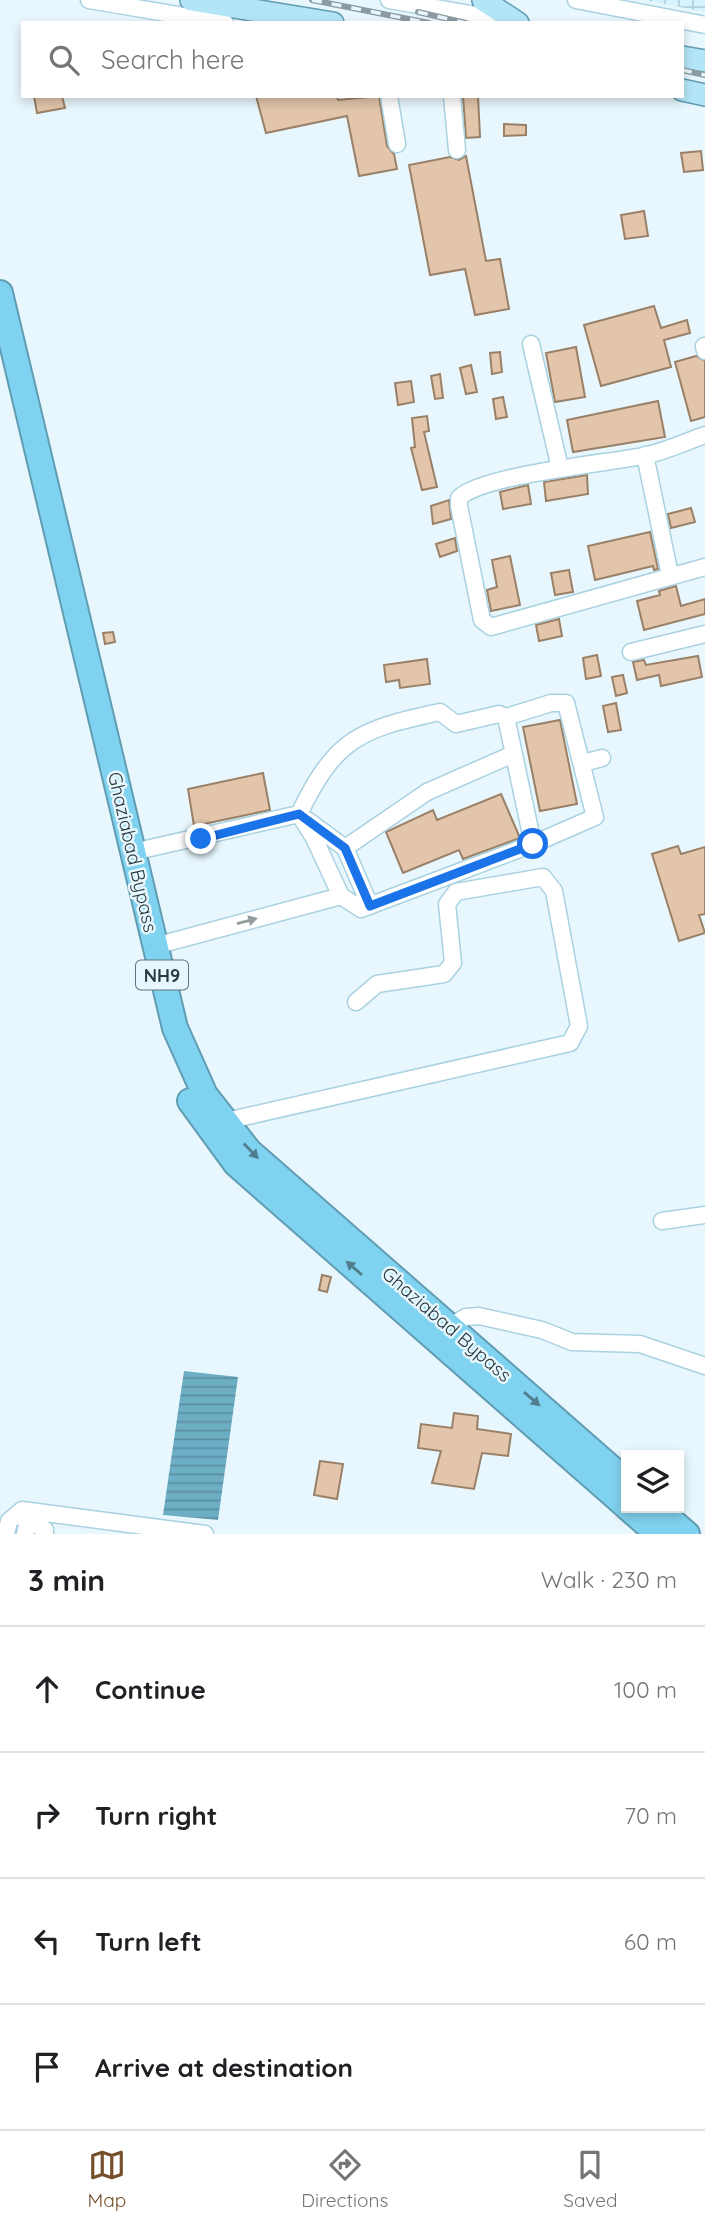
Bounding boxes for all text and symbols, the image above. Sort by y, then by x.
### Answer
search box [21,21,684,98]
icon: search [45,41,83,79]
text: Search here [101,43,245,76]
street label: Ghaziabad Bypass [103,769,163,935]
route end [185,823,216,854]
route start [517,828,548,859]
one-way arrow [237,916,258,926]
road number: NH9 [136,960,188,990]
one-way arrow [242,1142,258,1159]
one-way arrow [346,1260,363,1276]
street label: Ghaziabad Bypass [377,1261,517,1387]
one-way arrow [523,1390,540,1406]
map controls [621,1450,684,1513]
button: layers [621,1450,684,1513]
text: 3 min [28,1561,105,1599]
text: Walk · 230 m [541,1565,677,1594]
icon: ahead [28,1670,66,1708]
text: Continue [95,1673,206,1706]
text: 100 m [614,1675,677,1704]
icon: right [28,1796,66,1834]
text: Turn right [95,1799,217,1832]
text: 70 m [624,1801,677,1830]
icon: left [28,1922,66,1960]
text: Turn left [95,1925,202,1958]
text: 60 m [624,1927,677,1956]
icon: arrive [28,2048,66,2086]
text: Arrive at destination [95,2051,353,2084]
tab: Map [88,2146,126,2212]
tab: Directions [301,2146,388,2212]
tab: Saved [563,2146,618,2212]

